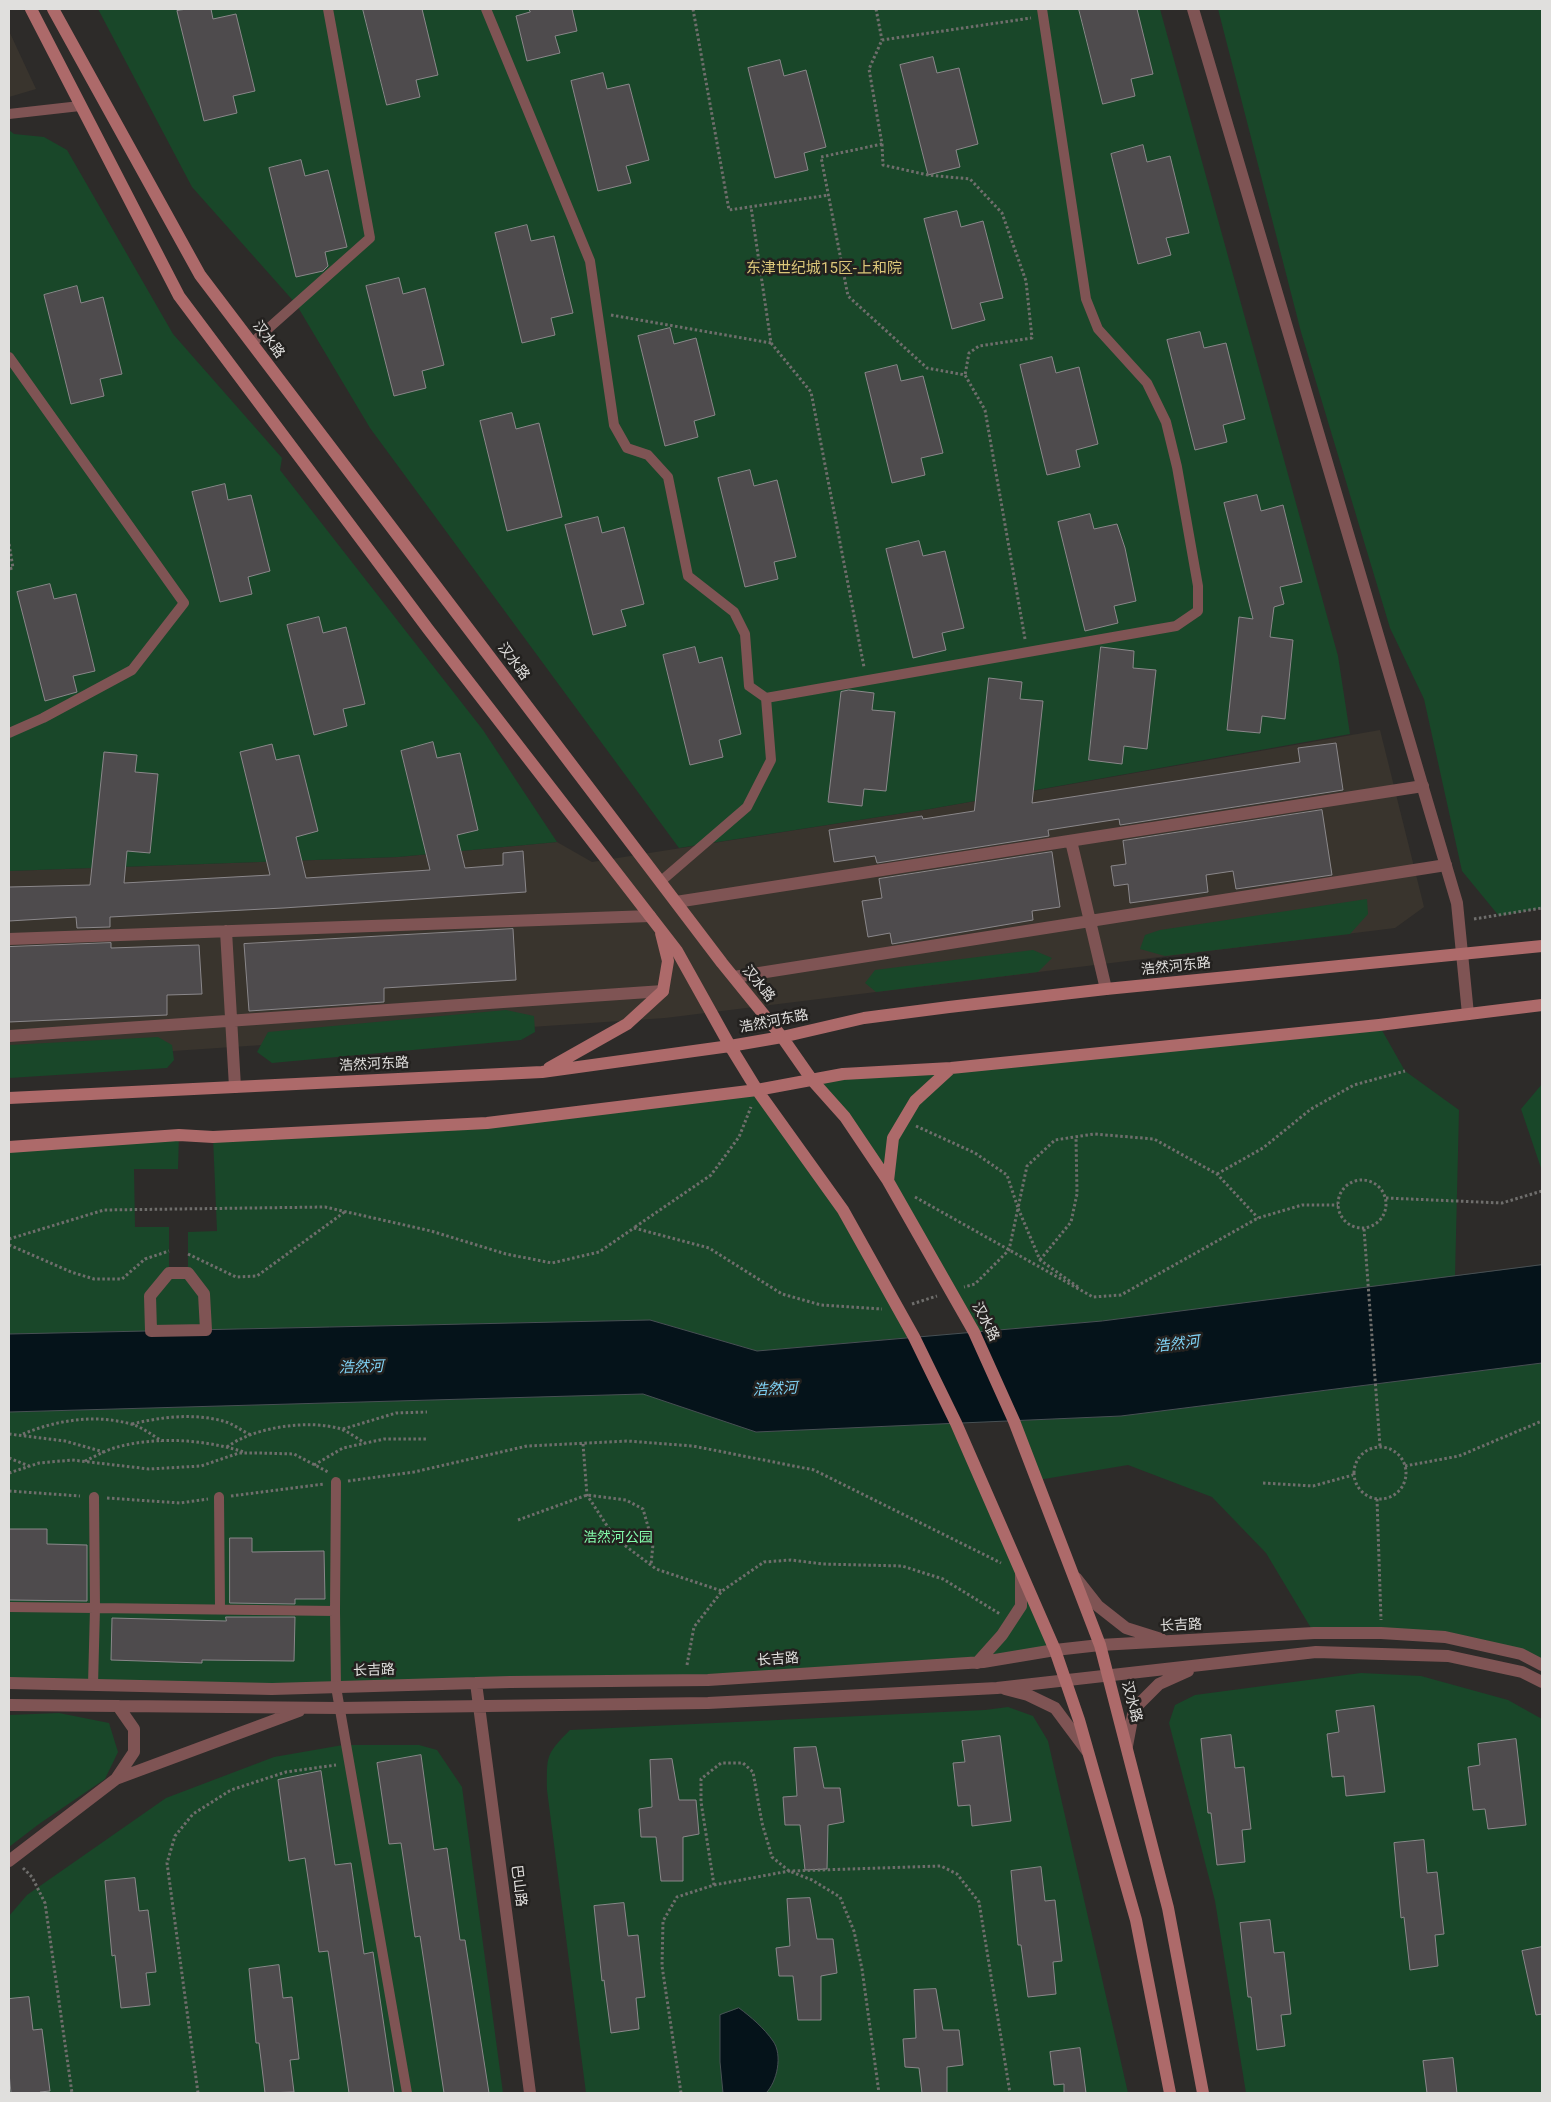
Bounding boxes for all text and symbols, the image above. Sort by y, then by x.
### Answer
district label: 东津世纪城15区-上和院 [746,260,902,278]
street label: 汉水路 [249,318,287,362]
street label: 汉水路 [494,640,532,684]
street label: 浩然河东路 [1140,955,1212,979]
street label: 汉水路 [738,962,778,1006]
street label: 浩然河东路 [738,1007,810,1037]
street label: 浩然河东路 [339,1055,409,1075]
street label: 汉水路 [968,1299,1002,1345]
water label: 浩然河 [1154,1333,1200,1357]
water label: 浩然河 [338,1358,384,1378]
water label: 浩然河 [752,1380,798,1400]
park label: 浩然河公园 [583,1530,653,1546]
street label: 长吉路 [1160,1617,1202,1635]
street label: 长吉路 [756,1650,800,1670]
street label: 长吉路 [353,1662,395,1680]
street label: 汉水路 [1117,1680,1145,1724]
street label: 巴山路 [507,1864,529,1908]

